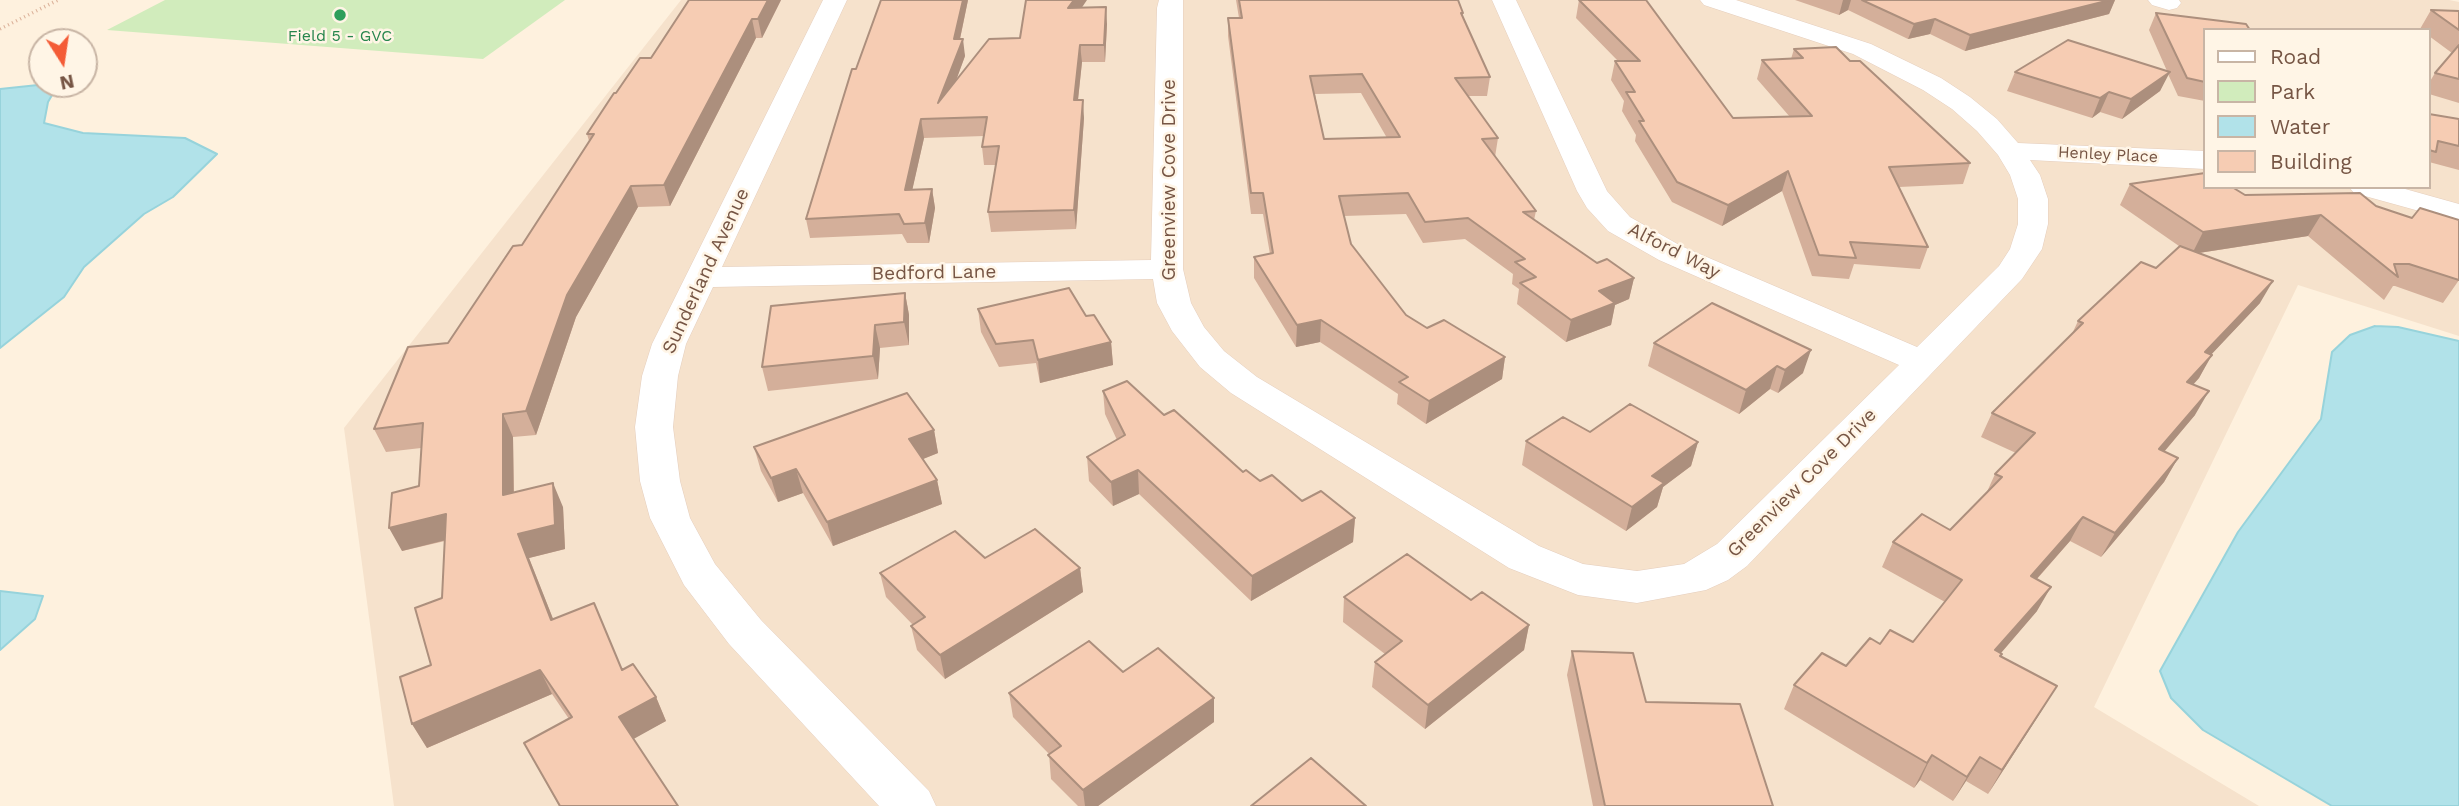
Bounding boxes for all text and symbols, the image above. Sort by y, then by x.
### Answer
marker: Field 5 - GVC [332,7,348,23]
place label: Field 5 - GVC [288,26,392,46]
north arrow [28,28,98,98]
legend [2204,28,2431,189]
text: Road [2270,44,2321,69]
text: N [58,69,76,95]
street label: Greenview Cove Drive [1158,79,1180,281]
text: Park [2270,79,2315,104]
text: Water [2270,114,2330,139]
street label: Henley Place [2058,143,2158,167]
text: Building [2270,149,2352,174]
street label: Sunderland Avenue [658,185,754,357]
street label: Alford Way [1624,218,1724,284]
street label: Bedford Lane [872,261,996,285]
street label: Greenview Cove Drive [1723,404,1881,562]

